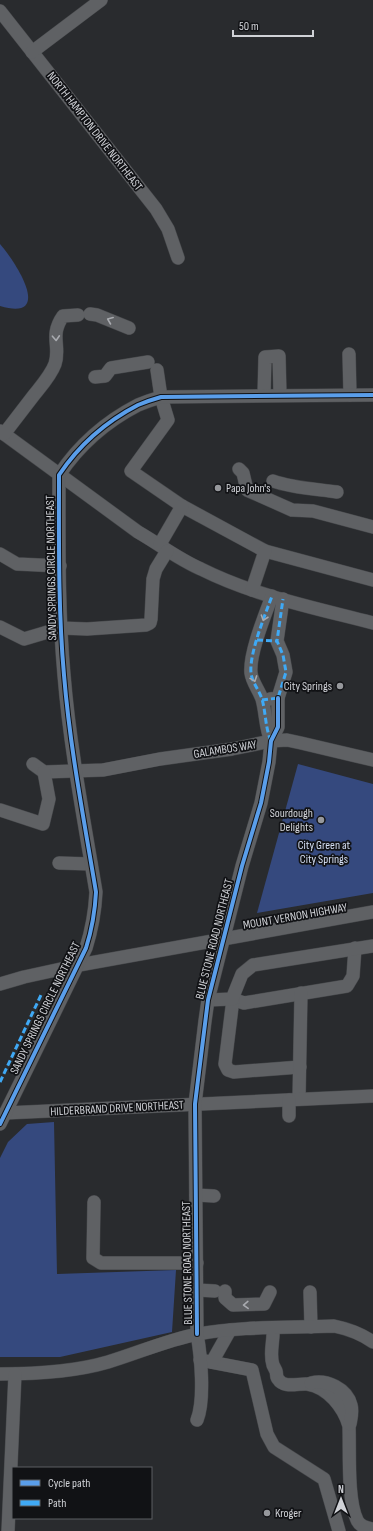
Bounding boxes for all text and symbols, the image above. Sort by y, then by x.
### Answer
scale bar [233,12,313,38]
text: 50 m [239,19,259,34]
street label: NORTH HAMPTON DRIVE NORTHEAST [44,69,146,194]
one-way arrow [106,317,113,325]
one-way arrow [52,335,60,341]
place label: Papa John's [226,481,270,496]
marker: Papa John's [213,483,223,493]
street label: SANDY SPRINGS CIRCLE NORTHEAST [43,495,60,641]
one-way arrow [260,615,269,622]
one-way arrow [249,675,257,682]
place label: City Springs [284,679,332,694]
marker: City Springs [335,681,345,691]
street label: GALAMBOS WAY [193,737,258,762]
place label: Sourdough Delights [270,806,313,835]
marker: Sourdough Delights [316,815,326,825]
park label: City Green at City Springs [298,838,351,867]
street label: BLUE STONE ROAD NORTHEAST [192,877,237,1001]
street label: MOUNT VERNON HIGHWAY [242,900,348,933]
street label: SANDY SPRINGS CIRCLE NORTHEAST [7,939,84,1077]
street label: HILDERBRAND DRIVE NORTHEAST [50,1098,184,1119]
street label: BLUE STONE ROAD NORTHEAST [179,1201,196,1325]
one-way arrow [243,1301,249,1309]
legend [12,1467,152,1519]
text: Cycle path [48,1476,90,1491]
north arrow [321,1479,361,1519]
text: N [338,1483,344,1496]
text: Path [48,1496,66,1511]
place label: Kroger [275,1506,302,1521]
marker: Kroger [262,1508,272,1518]

